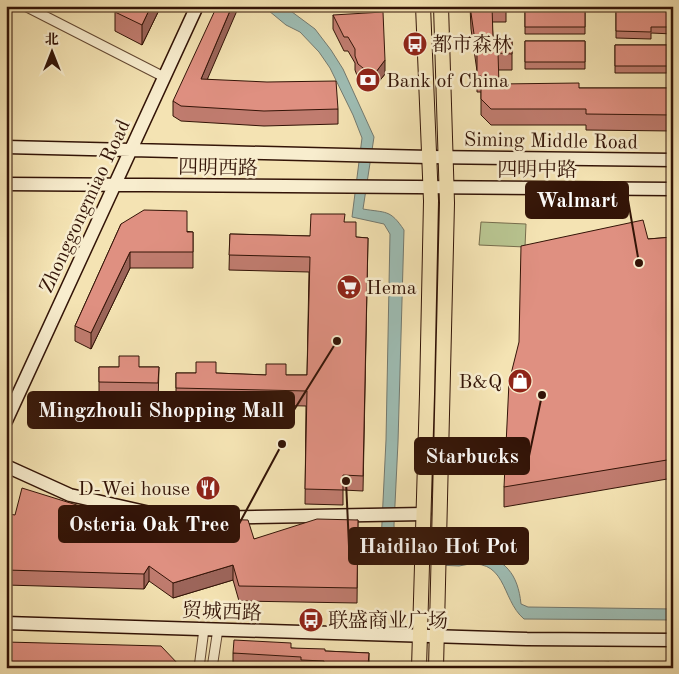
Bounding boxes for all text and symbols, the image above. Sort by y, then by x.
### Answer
north arrow [28,28,78,78]
bus stop icon: 都市森林 [402,31,428,57]
text: 北 [45,32,59,47]
place label: 都市森林 [432,34,512,56]
bank icon: Bank of China [355,67,381,93]
place label: Bank of China [386,72,509,92]
street label: Zhonggongmiao Road [37,117,135,297]
street label: Siming Middle Road [464,130,638,154]
street label: 四明西路 [178,156,258,180]
street label: 四明中路 [497,159,577,181]
callout: Walmart [526,182,628,218]
text: Walmart [536,191,618,212]
supermarket icon: Hema [336,274,362,300]
place label: Hema [366,279,417,299]
shop icon: B&Q [507,368,533,394]
place label: B&Q [458,373,502,393]
callout: Mingzhouli Shopping Mall [28,392,294,428]
text: Mingzhouli Shopping Mall [38,401,284,422]
callout: Starbucks [415,438,529,474]
text: Starbucks [425,447,519,468]
restaurant icon: D-Wei house [195,475,221,501]
place label: D-Wei house [78,480,190,500]
callout: Osteria Oak Tree [59,506,239,542]
text: Osteria Oak Tree [69,515,229,536]
callout: Haidilao Hot Pot [349,528,528,564]
text: Haidilao Hot Pot [359,537,518,558]
street label: 贸城西路 [182,600,262,624]
bus stop icon: 联盛商业广场 [298,607,324,633]
place label: 联盛商业广场 [328,609,448,632]

